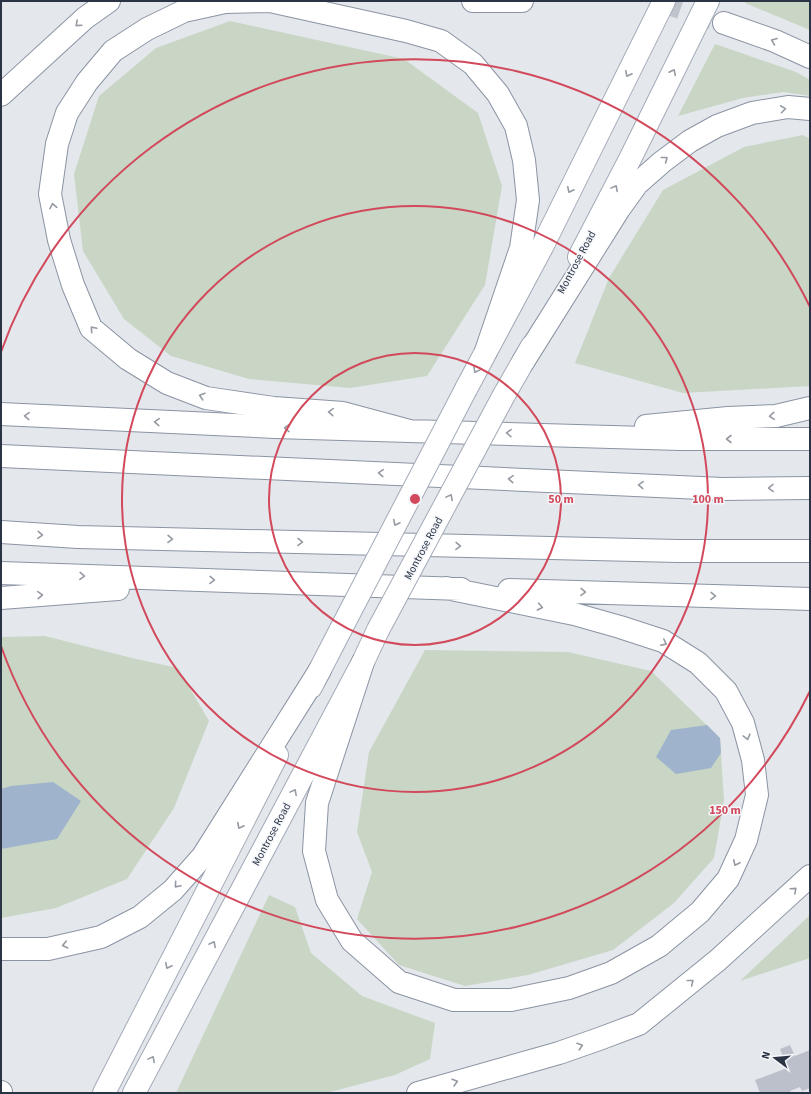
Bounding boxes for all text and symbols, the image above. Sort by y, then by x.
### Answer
one-way arrow [75,20,83,27]
one-way arrow [771,37,778,45]
one-way arrow [668,68,676,76]
one-way arrow [625,69,633,77]
one-way arrow [780,104,786,113]
one-way arrow [661,157,668,164]
one-way arrow [610,185,618,192]
one-way arrow [567,186,575,193]
one-way arrow [49,203,57,209]
street label: Montrose Road [554,228,599,296]
one-way arrow [91,326,98,333]
one-way arrow [473,366,480,373]
one-way arrow [199,392,206,401]
one-way arrow [328,408,334,417]
one-way arrow [24,411,30,420]
one-way arrow [769,412,775,421]
one-way arrow [154,418,160,426]
one-way arrow [284,423,290,432]
one-way arrow [506,429,512,438]
one-way arrow [726,435,732,443]
one-way arrow [378,469,384,478]
one-way arrow [508,475,514,484]
one-way arrow [638,481,644,489]
one-way arrow [768,484,774,492]
text: 50 m [548,491,574,508]
text: 100 m [692,491,724,508]
centre of rings [408,492,422,506]
one-way arrow [445,494,452,502]
street label: Montrose Road [401,514,446,582]
one-way arrow [393,518,401,526]
one-way arrow [37,530,43,539]
one-way arrow [167,535,173,543]
one-way arrow [297,538,303,546]
one-way arrow [455,541,461,550]
one-way arrow [79,572,85,580]
one-way arrow [209,576,215,585]
one-way arrow [580,588,586,597]
one-way arrow [37,591,43,600]
one-way arrow [710,592,716,600]
one-way arrow [536,602,543,610]
one-way arrow [660,638,667,646]
one-way arrow [742,733,751,740]
one-way arrow [289,789,297,796]
street label: Montrose Road [249,800,294,868]
text: 150 m [709,802,741,819]
one-way arrow [237,822,245,829]
one-way arrow [733,858,741,866]
one-way arrow [175,880,182,888]
one-way arrow [789,888,797,895]
one-way arrow [62,941,68,949]
one-way arrow [209,941,216,948]
one-way arrow [166,962,173,970]
one-way arrow [687,979,694,986]
north arrow [755,1038,795,1078]
one-way arrow [576,1042,583,1050]
text: N [758,1050,774,1061]
one-way arrow [148,1055,155,1063]
one-way arrow [451,1078,458,1087]

